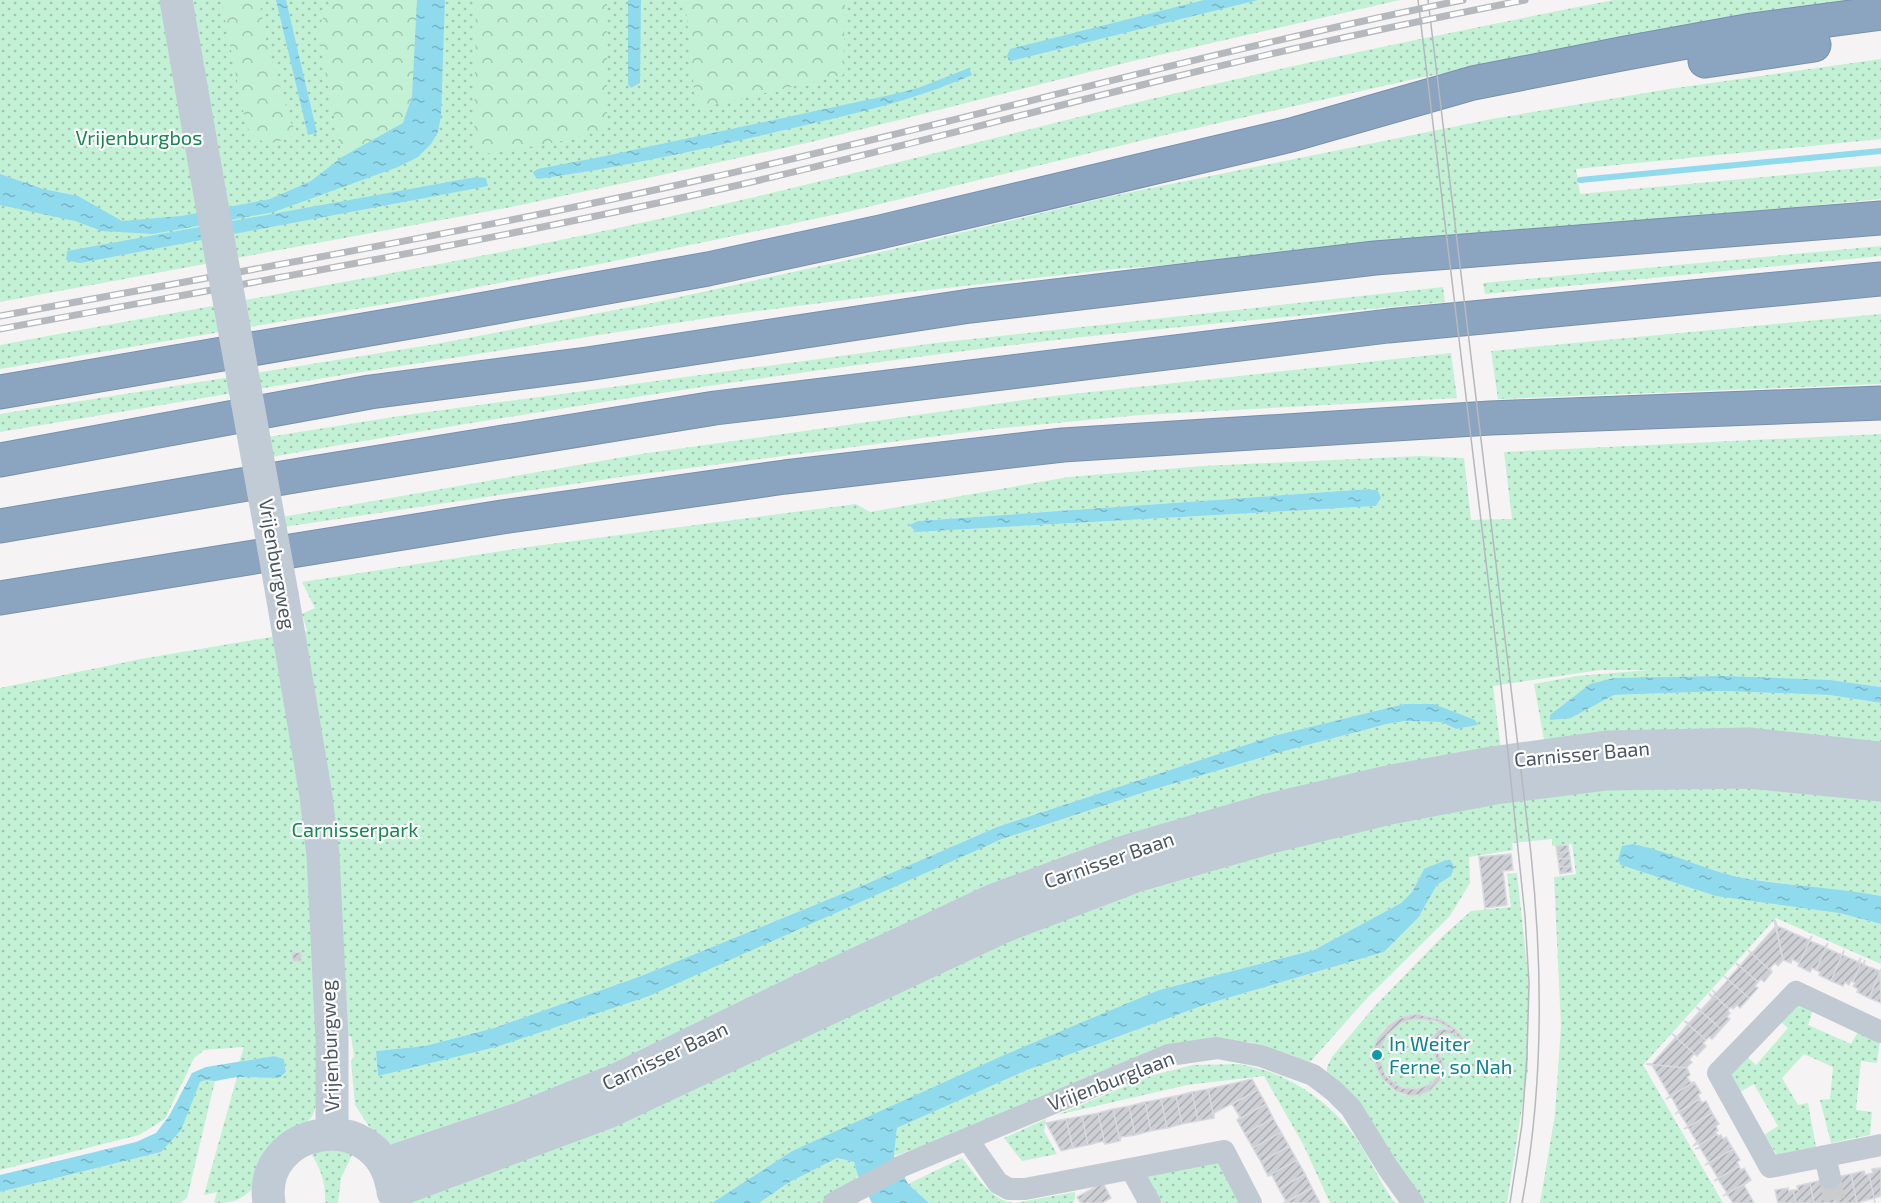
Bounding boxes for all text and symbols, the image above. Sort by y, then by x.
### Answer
park label: Vrijenburgbos [76,125,202,149]
street label: Vrijenburgweg [255,497,301,631]
street label: Carnisser Baan [1513,735,1651,771]
park label: Carnisserpark [292,817,418,841]
street label: Carnisser Baan [1040,826,1177,893]
street label: Vrijenburgweg [315,980,343,1113]
street label: Carnisser Baan [598,1015,731,1095]
place label: In Weiter Ferne, so Nah [1389,1031,1512,1078]
street label: Vrijenburglaan [1044,1045,1177,1115]
marker: In Weiter Ferne, so Nah [1370,1048,1384,1062]

